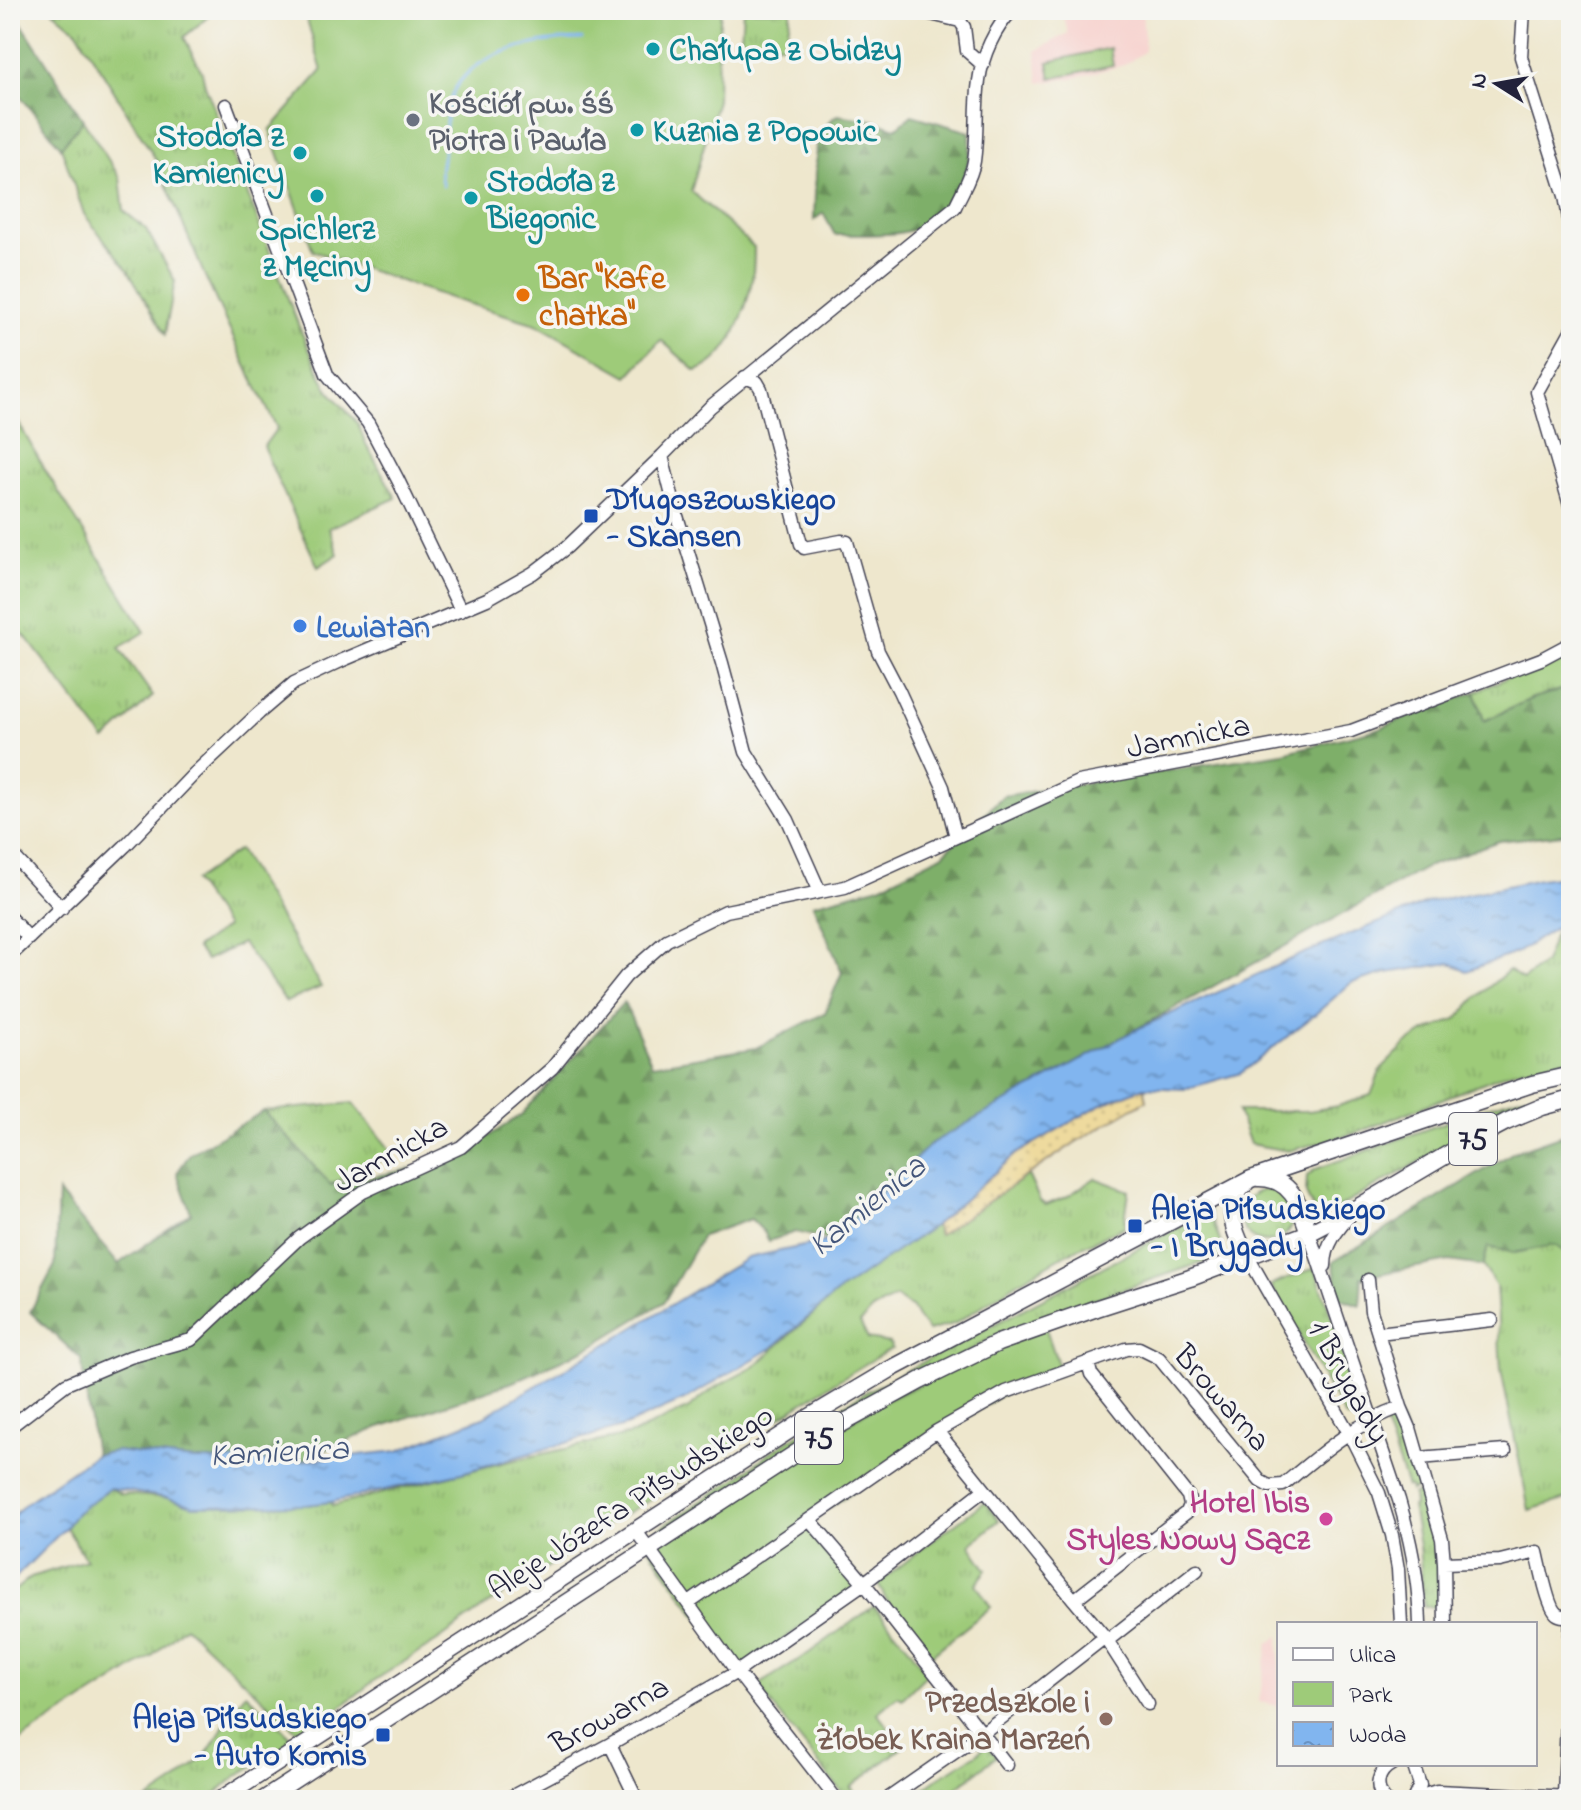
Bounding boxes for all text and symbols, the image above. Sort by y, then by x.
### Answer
place label: Chałupa z Obidzy [669,29,902,77]
marker: Chałupa z Obidzy [644,40,662,58]
north arrow [1457,44,1537,124]
text: N [1463,70,1497,91]
place label: Kościół pw. śś Piotra i Pawła [429,82,614,166]
place label: Kuznia z Popowic [653,110,877,157]
marker: Kościół pw. śś Piotra i Pawła [404,111,422,129]
place label: Stodoła z Kamienicy [153,115,285,200]
marker: Kuznia z Popowic [628,121,646,139]
marker: Stodoła z Kamienicy [291,144,309,162]
place label: Stodoła z Biegonic [485,160,615,245]
marker: Spichlerz z Męciny [308,187,326,205]
marker: Stodoła z Biegonic [462,189,480,207]
place label: Spichlerz z Męciny [259,208,376,293]
place label: Bar "Kafe chatka" [537,257,667,341]
marker: Bar "Kafe chatka" [514,286,532,304]
place label: Długoszowskiego - Skansen [605,478,836,562]
marker: Długoszowskiego - Skansen [582,507,600,525]
place label: Lewiatan [316,606,430,653]
marker: Lewiatan [291,617,309,635]
street label: Jamnicka [1123,703,1254,773]
street label: Jamnicka [326,1105,458,1207]
road number: 75 [1449,1113,1497,1165]
water label: Kamienica [799,1144,939,1270]
place label: Aleja Piłsudskiego - I Brygady [1150,1188,1386,1273]
marker: Aleja Piłsudskiego - I Brygady [1126,1217,1144,1235]
street label: 1 Brygady [1294,1312,1400,1453]
street label: Browarna [1160,1334,1281,1464]
street label: Aleje Józefa Piłsudskiego [480,1394,784,1614]
road number: 75 [795,1412,843,1464]
water label: Kamienica [209,1425,351,1483]
place label: Hotel Ibis Styles Nowy Sącz [1066,1481,1311,1566]
marker: Hotel Ibis Styles Nowy Sącz [1317,1510,1335,1528]
legend [1277,1622,1537,1766]
text: Ulica [1349,1639,1396,1674]
street label: Browarna [542,1665,679,1769]
text: Park [1349,1679,1393,1714]
place label: Przedszkole i Żłobek Kraina Marzeń [816,1681,1090,1765]
place label: Aleja Piłsudskiego - Auto Komis [132,1697,367,1781]
marker: Przedszkole i Żłobek Kraina Marzeń [1097,1710,1115,1728]
text: Woda [1349,1719,1407,1754]
marker: Aleja Piłsudskiego - Auto Komis [374,1726,392,1744]

